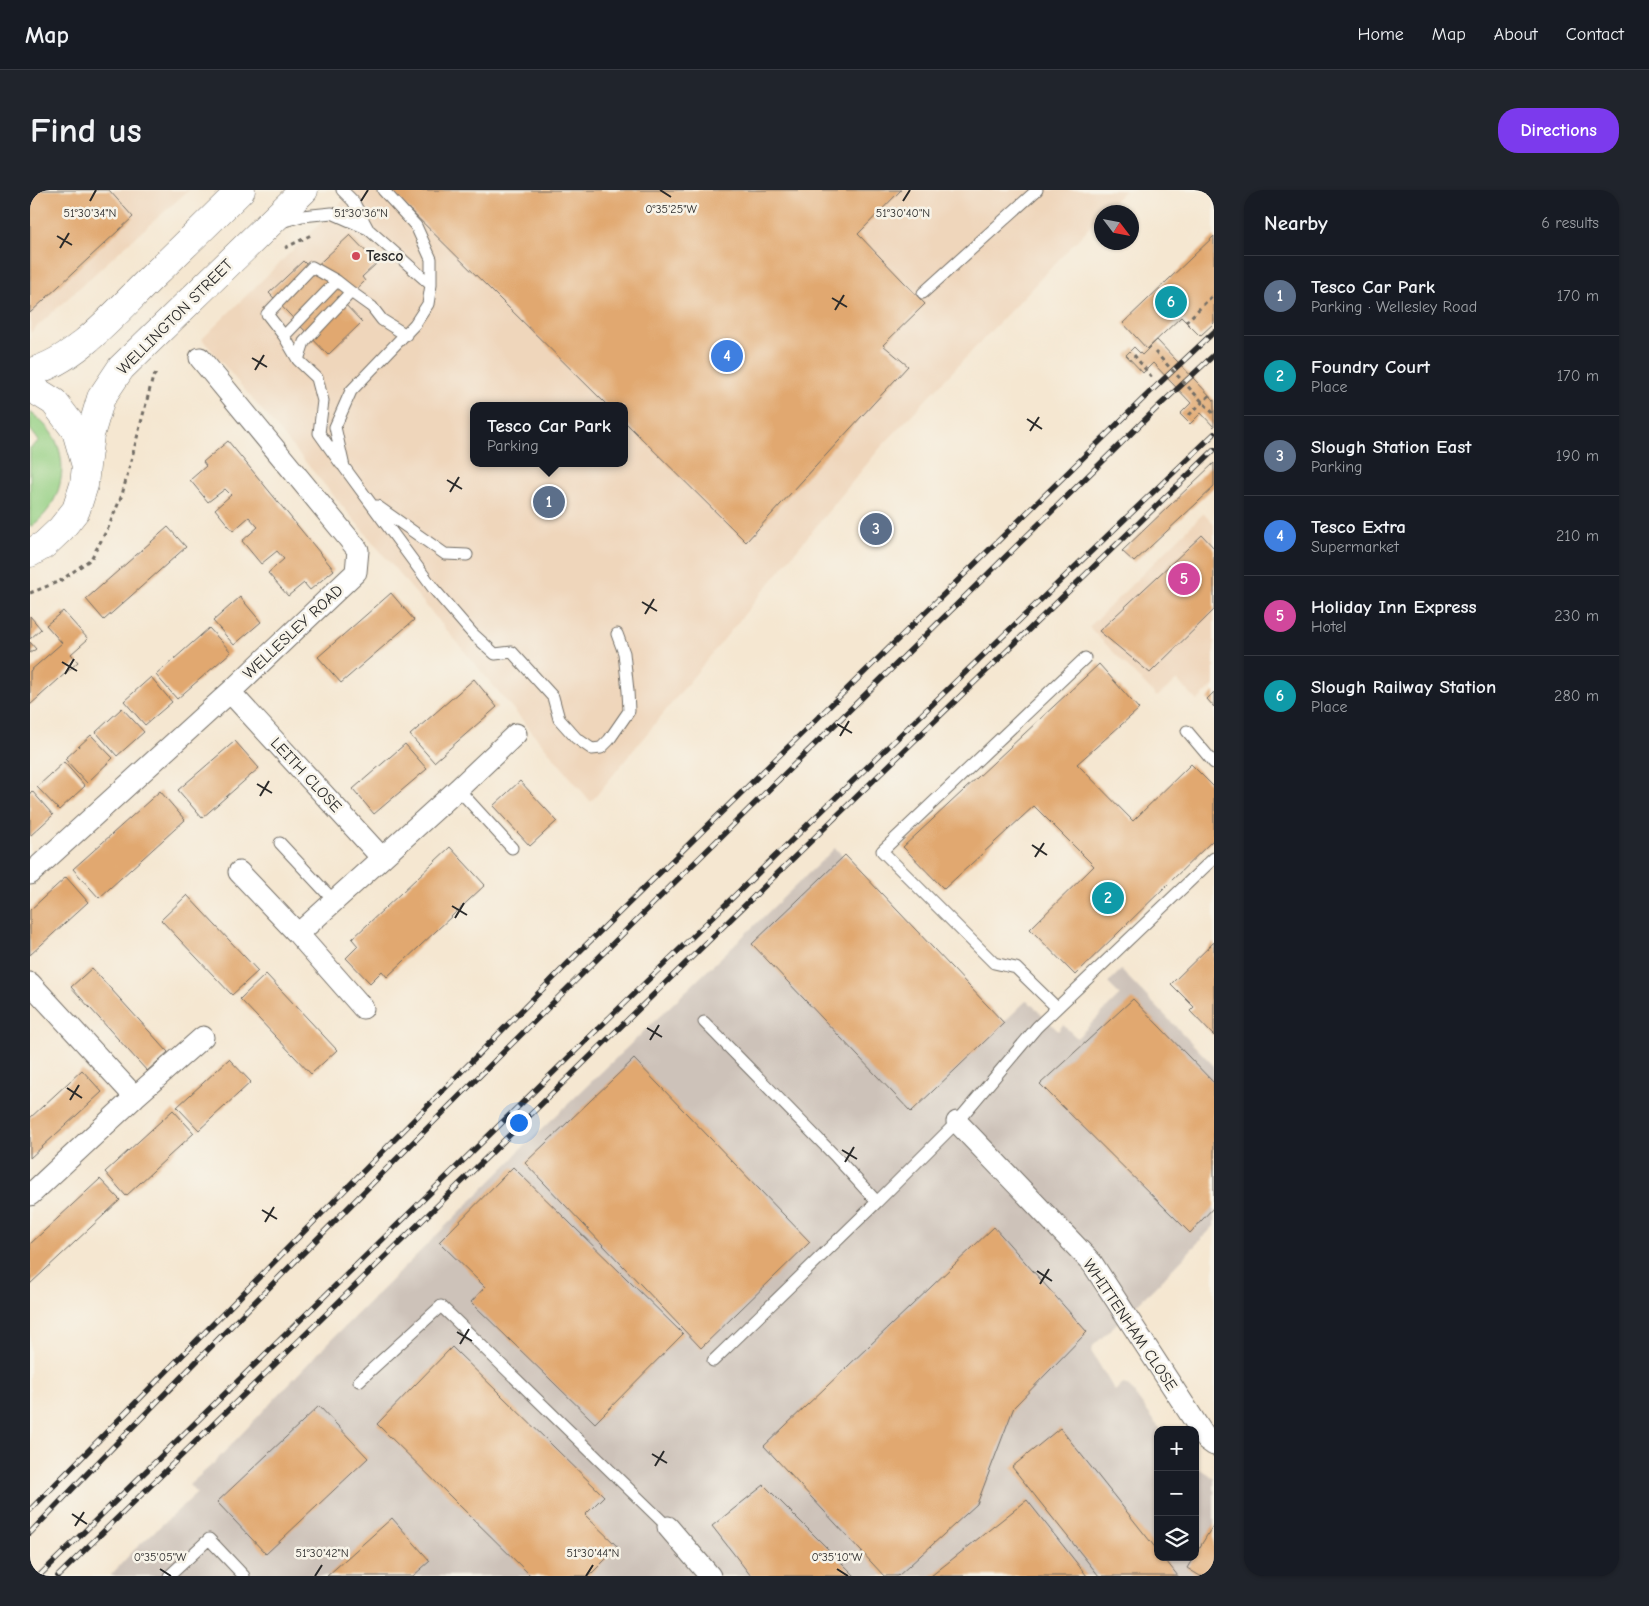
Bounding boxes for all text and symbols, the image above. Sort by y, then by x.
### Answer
text: Map [25,21,69,49]
text: Home [1357,24,1404,45]
text: Map [1432,24,1466,45]
text: About [1494,24,1538,45]
text: Contact [1566,24,1624,45]
button: Directions [1498,108,1619,153]
text: Find us [30,110,142,151]
text: 0°35'25"W [645,202,697,216]
north arrow [1094,205,1139,250]
text: 51°30'34"N [63,206,117,220]
text: 51°30'36"N [334,206,388,220]
text: 51°30'40"N [876,206,930,220]
text: Nearby [1264,211,1328,235]
text: 6 results [1541,214,1599,232]
place label: Tesco [366,247,404,265]
marker: Tesco [350,250,362,262]
street label: WELLINGTON STREET [114,255,237,378]
text: Tesco Car Park [1311,276,1435,298]
pin: 6 [1155,283,1187,321]
text: 1 [1277,287,1283,305]
text: 170 m [1557,287,1599,305]
text: Parking · Wellesley Road [1311,298,1477,316]
pin: 4 [711,337,743,375]
text: Foundry Court [1311,356,1430,378]
text: 2 [1276,367,1284,385]
text: 170 m [1557,367,1599,385]
text: Place [1311,378,1347,396]
popup [470,402,628,467]
text: Tesco Car Park [487,415,611,437]
text: Slough Station East [1311,436,1472,458]
text: Parking [487,437,539,455]
text: 3 [1276,447,1284,465]
text: 190 m [1556,447,1599,465]
text: Parking [1311,458,1363,476]
pin: 1 [533,483,565,521]
pin: 3 [860,510,892,548]
text: Tesco Extra [1311,516,1406,538]
text: 4 [1276,527,1284,545]
text: 210 m [1556,527,1599,545]
text: Supermarket [1311,538,1399,556]
pin: 5 [1168,560,1200,598]
street label: WELLESLEY ROAD [239,581,347,683]
text: Holiday Inn Express [1311,596,1477,618]
text: 5 [1276,607,1284,625]
text: 230 m [1554,607,1599,625]
text: Hotel [1311,618,1347,636]
text: Slough Railway Station [1311,676,1496,698]
text: 6 [1276,687,1284,705]
text: 280 m [1554,687,1599,705]
text: Place [1311,698,1347,716]
street label: LEITH CLOSE [267,734,345,816]
pin: 2 [1092,879,1124,917]
your location [506,1110,532,1136]
street label: WHITTENHAM CLOSE [1079,1256,1181,1394]
map controls [1154,1426,1199,1561]
button: + [1154,1426,1199,1471]
button: − [1154,1471,1199,1516]
button: layers [1154,1516,1199,1561]
text: 51°30'42"N [295,1546,349,1560]
text: 51°30'44"N [567,1546,619,1560]
text: 0°35'05"W [134,1550,187,1564]
text: 0°35'10"W [812,1550,863,1564]

